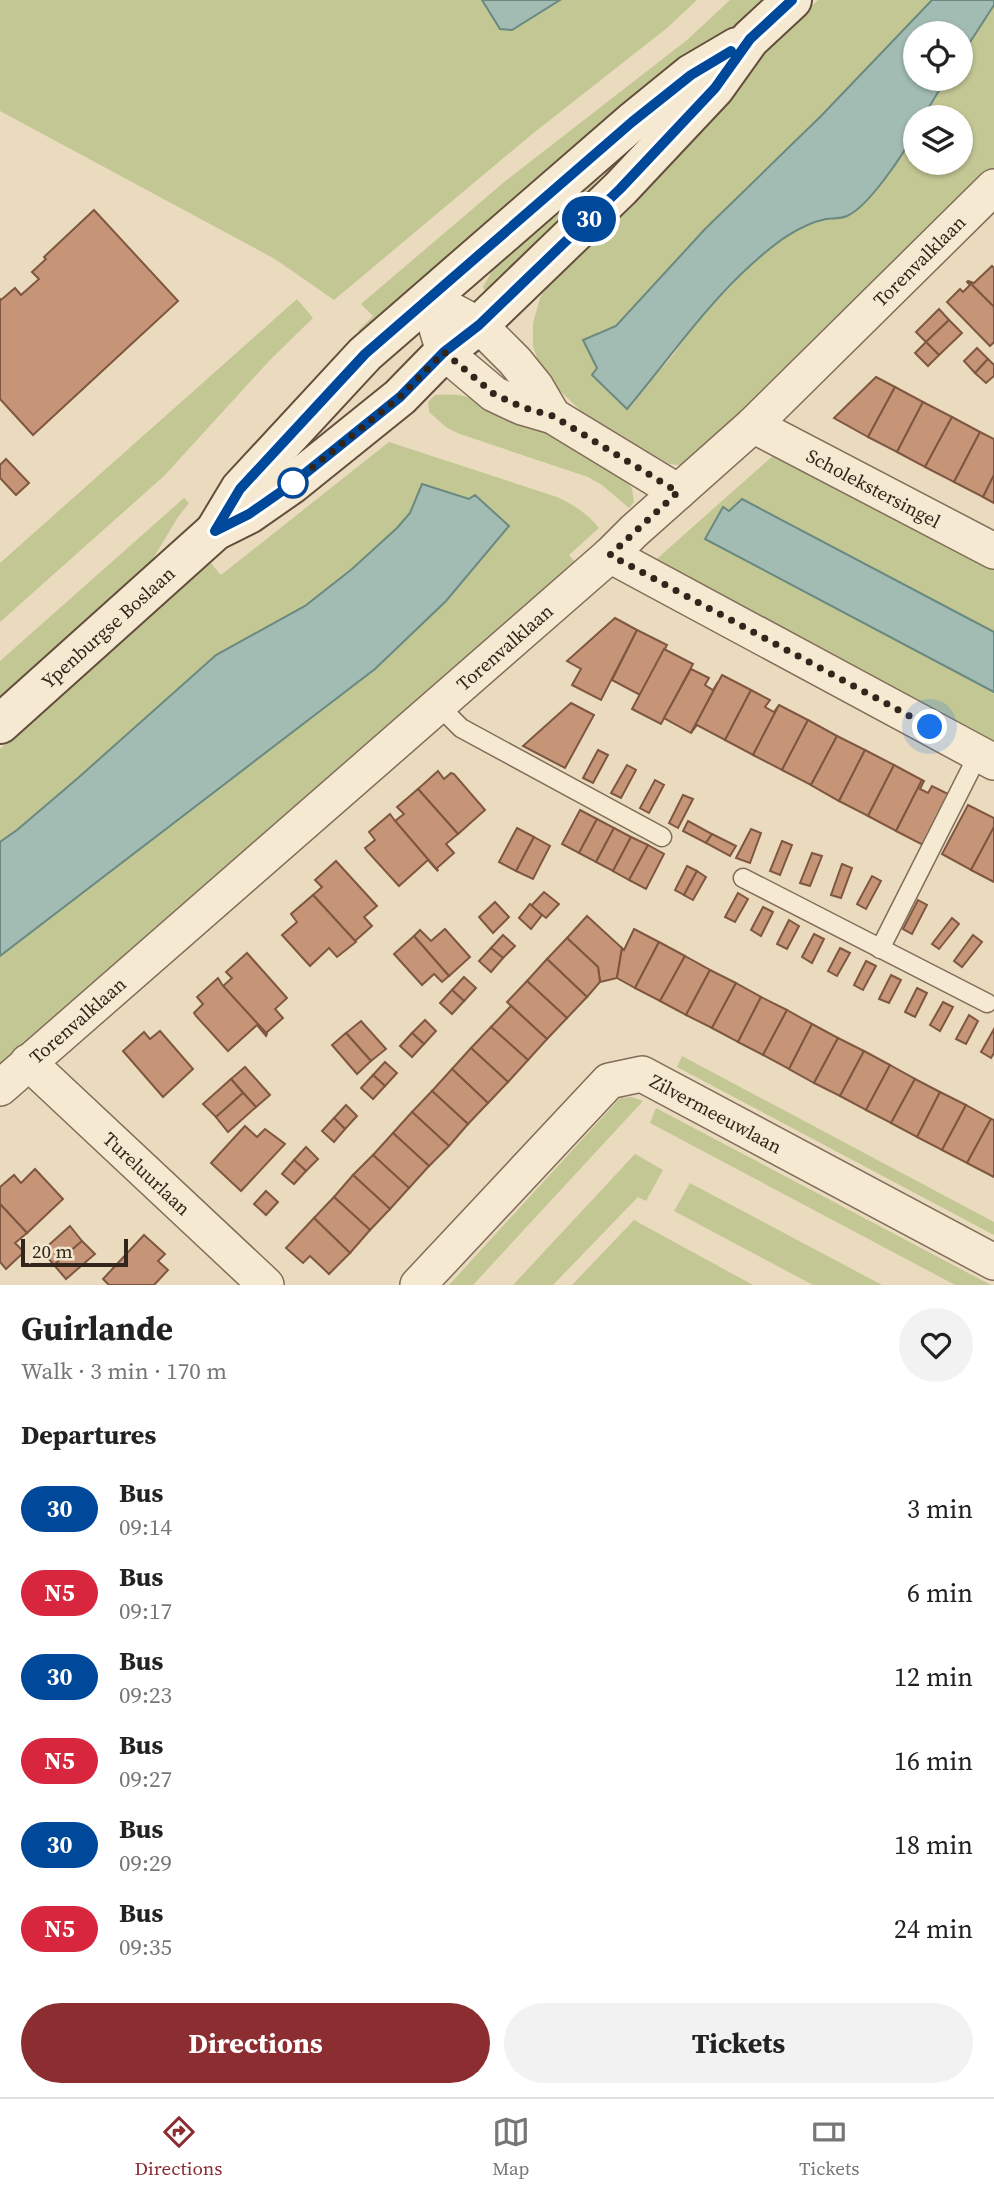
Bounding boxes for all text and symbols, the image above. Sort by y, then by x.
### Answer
map controls [903,21,973,175]
button: locate [903,21,973,91]
button: layers [903,105,973,175]
line badge: 30 [558,196,620,242]
text: 30 [576,202,602,235]
street label: Torenvalklaan [867,209,971,312]
street label: Scholekstersingel [802,442,945,534]
unlabelled marker [278,468,308,498]
street label: Ypenburgse Boslaan [35,560,180,694]
street label: Torenvalklaan [451,598,558,697]
your location [912,709,947,744]
street label: Torenvalklaan [24,971,131,1070]
street label: Zilvermeeuwlaan [645,1068,787,1159]
street label: Tureluurlaan [97,1126,196,1221]
scale bar [21,1236,128,1268]
text: 20 m [32,1238,73,1264]
text: Guirlande [21,1306,173,1351]
button: heart [899,1308,973,1382]
text: Walk · 3 min · 170 m [21,1355,227,1387]
text: Departures [21,1417,156,1453]
text: Bus [119,1475,163,1511]
text: 3 min [907,1491,973,1527]
text: 30 [46,1492,73,1525]
text: 09:14 [119,1511,172,1543]
text: Bus [119,1559,163,1595]
text: 6 min [907,1575,973,1611]
text: N5 [44,1576,75,1609]
text: 09:17 [119,1595,172,1627]
text: Bus [119,1643,163,1679]
text: 12 min [894,1659,973,1695]
text: 30 [46,1660,73,1693]
text: 09:23 [119,1679,172,1711]
text: Bus [119,1727,163,1763]
text: 16 min [894,1743,973,1779]
text: N5 [44,1744,75,1777]
text: 09:27 [119,1763,172,1795]
text: Bus [119,1811,163,1847]
text: 18 min [894,1827,973,1863]
text: 30 [46,1828,73,1861]
text: 09:29 [119,1847,172,1879]
text: Bus [119,1895,163,1931]
text: 24 min [894,1911,973,1947]
text: N5 [44,1912,75,1945]
text: 09:35 [119,1931,172,1963]
button: Directions [21,2003,490,2083]
button: Tickets [504,2003,973,2083]
tab: Directions [135,2113,223,2181]
tab: Map [492,2113,530,2181]
tab: Tickets [799,2113,859,2181]

